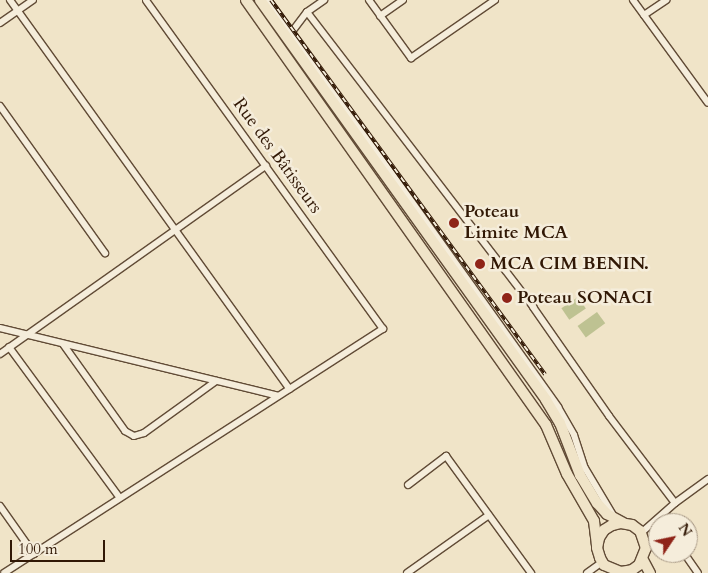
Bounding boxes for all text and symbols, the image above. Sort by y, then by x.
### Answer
street label: Rue des Bâtisseurs [228,94,326,218]
place label: Poteau Limite MCA [464,202,568,244]
marker: Poteau Limite MCA [448,217,460,229]
place label: MCA CIM BENIN. [490,253,649,275]
marker: MCA CIM BENIN. [474,258,486,270]
place label: Poteau SONACI [517,287,652,309]
marker: Poteau SONACI [501,292,513,304]
north arrow [648,513,698,563]
text: N [674,520,696,540]
scale bar [12,530,108,562]
text: 100 m [18,539,58,559]

